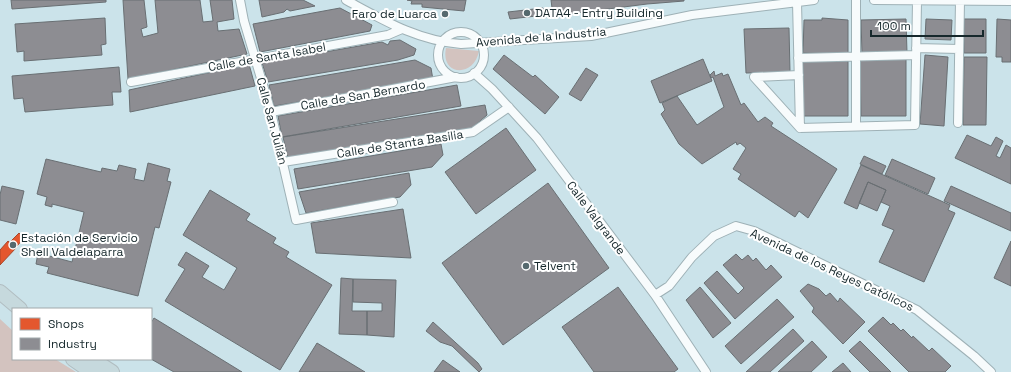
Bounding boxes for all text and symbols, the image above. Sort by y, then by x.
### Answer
place label: DATA4 - Entry Building [535,5,663,21]
place label: Faro de Luarca [352,6,437,22]
marker: DATA4 - Entry Building [522,8,532,18]
marker: Faro de Luarca [440,9,450,19]
scale bar [871,12,983,38]
text: 100 m [877,18,911,34]
street label: Avenida de la Industria [475,23,607,51]
street label: Calle de Santa Isabel [207,39,327,75]
street label: Calle San Julián [253,76,291,166]
street label: Calle de San Bernardo [299,76,427,114]
street label: Calle de Stanta Basilia [336,126,464,162]
street label: Calle Valgrande [563,178,629,258]
street label: Avenida de los Reyes Católicos [748,225,916,315]
place label: Estación de Servicio Shell Valdelaparra [21,230,138,260]
marker: Estación de Servicio Shell Valdelaparra [8,240,18,250]
place label: Telvent [534,258,576,274]
marker: Telvent [521,261,531,271]
legend [12,308,152,360]
text: Shops [48,316,84,332]
text: Industry [48,336,97,352]

